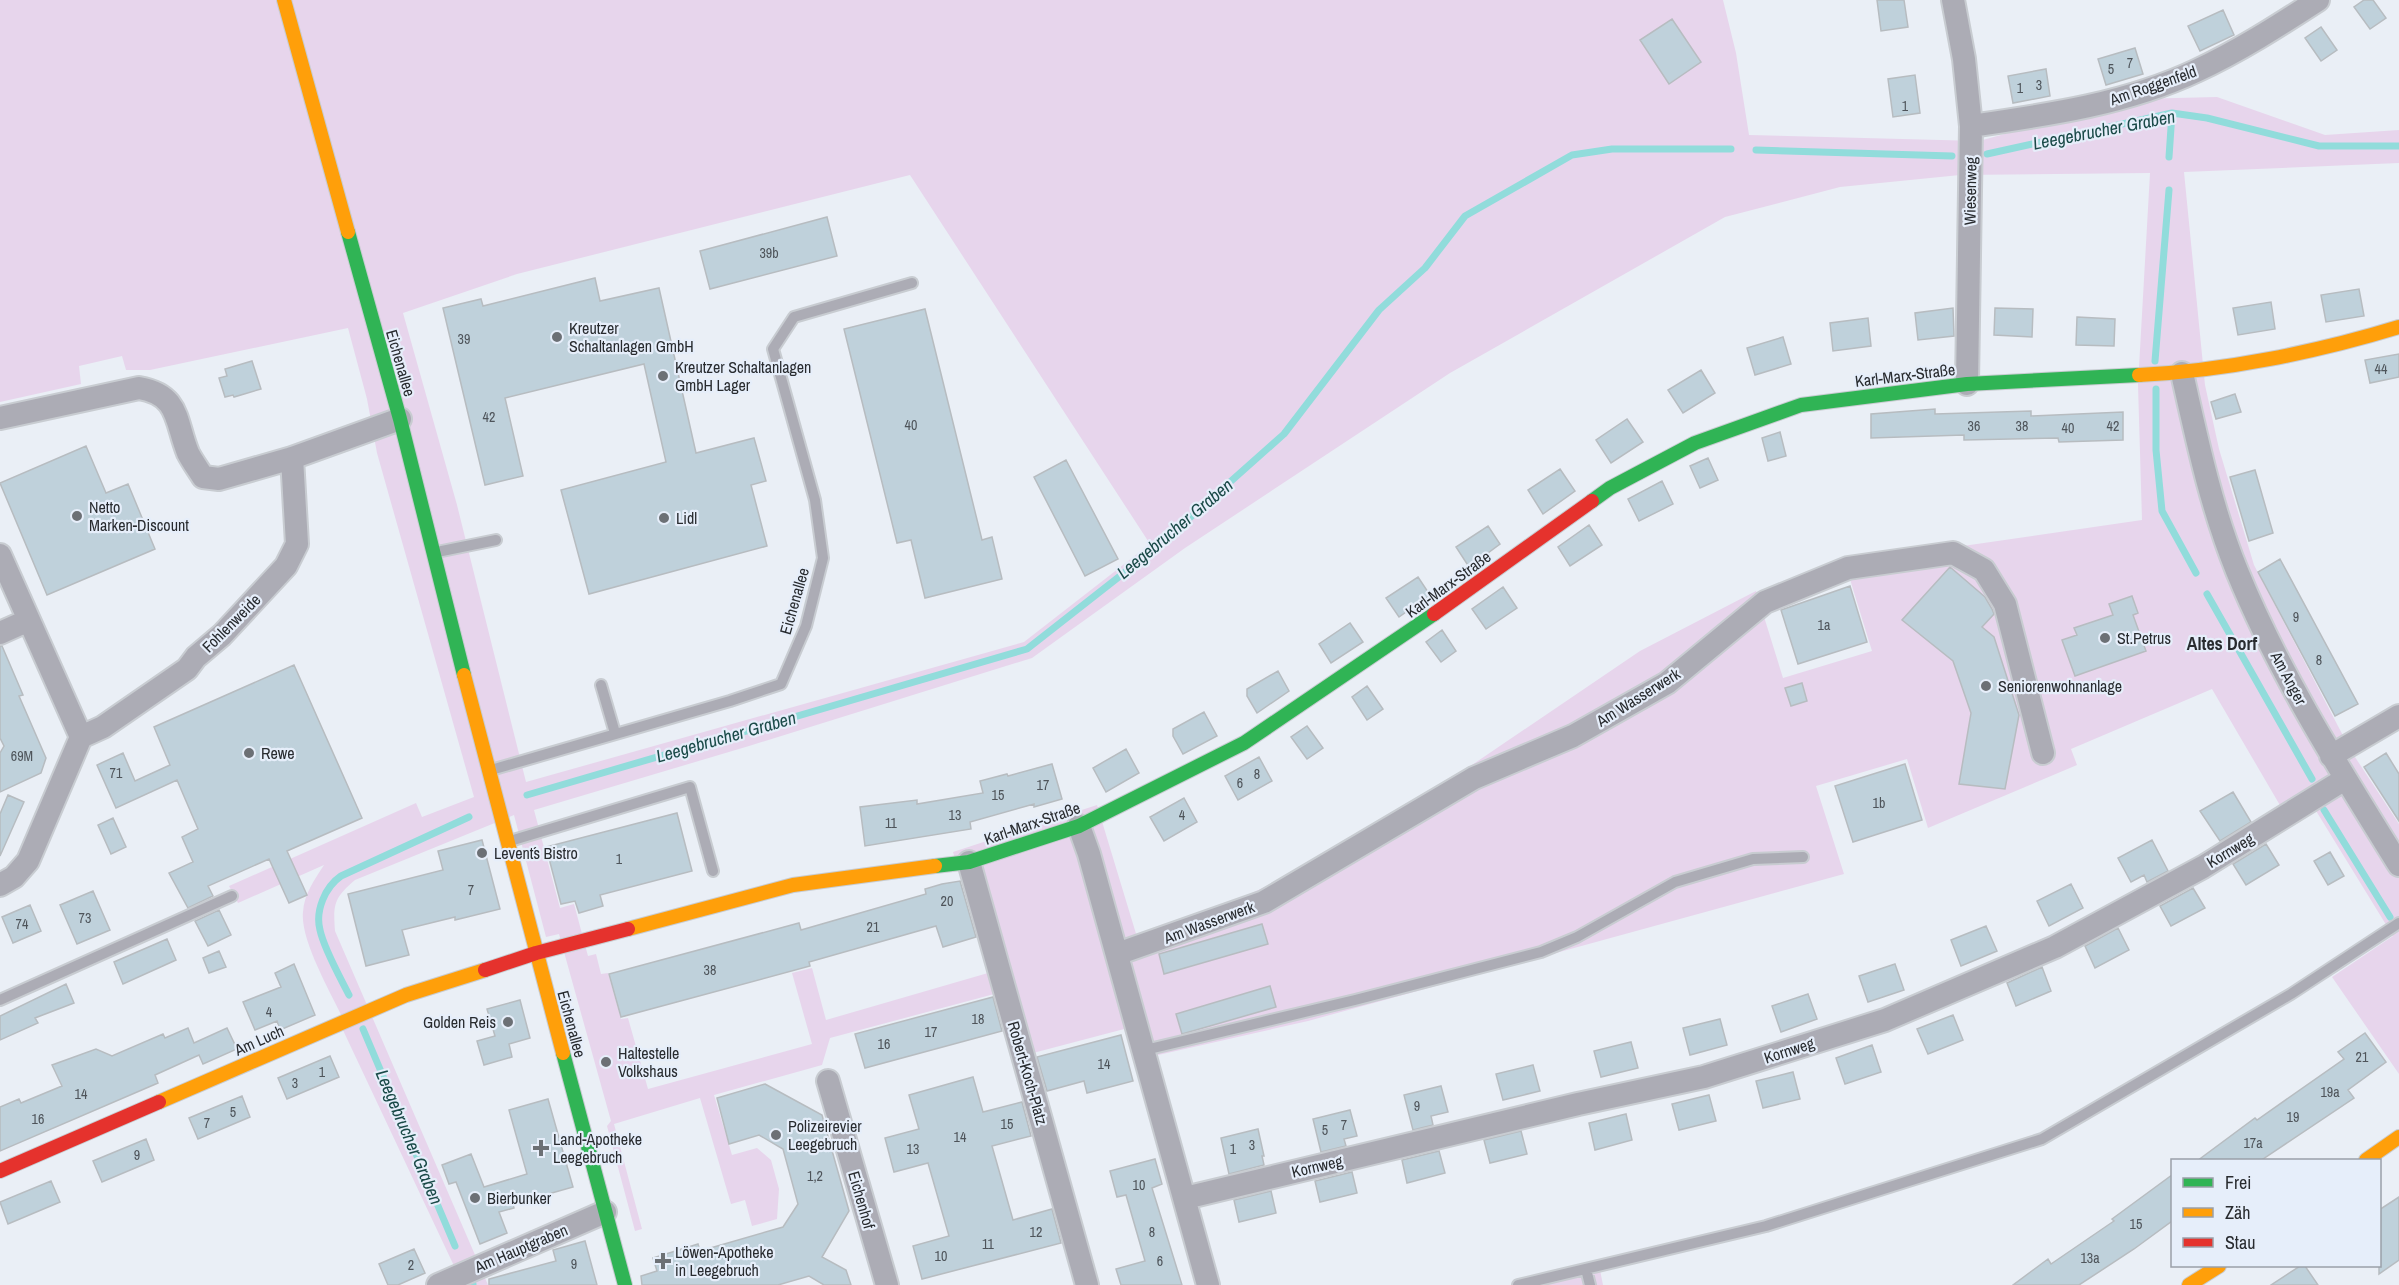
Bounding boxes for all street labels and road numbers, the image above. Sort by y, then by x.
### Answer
street label: Am Roggenfeld [2106,60,2199,110]
street label: Wiesenweg [1958,156,1982,225]
street label: Eichenallee [381,327,421,399]
street label: Karl-Marx-Straße [1854,358,1956,392]
street label: Karl-Marx-Straße [1401,546,1495,622]
street label: Eichenallee [774,565,814,637]
street label: Fohlenweide [197,589,265,657]
street label: Am Anger [2265,647,2313,709]
street label: Am Wasserwerk [1591,662,1684,732]
street label: Karl-Marx-Straße [981,796,1083,850]
street label: Kornweg [2202,827,2258,873]
street label: Am Wasserwerk [1160,895,1258,949]
street label: Eichenallee [553,988,591,1060]
street label: Robert-Koch-Platz [1003,1018,1053,1128]
street label: Am Luch [230,1019,287,1061]
street label: Kornweg [1761,1031,1818,1068]
street label: Kornweg [1289,1149,1345,1183]
street label: Eichenhof [843,1169,881,1232]
street label: Am Hauptgraben [470,1218,571,1278]

